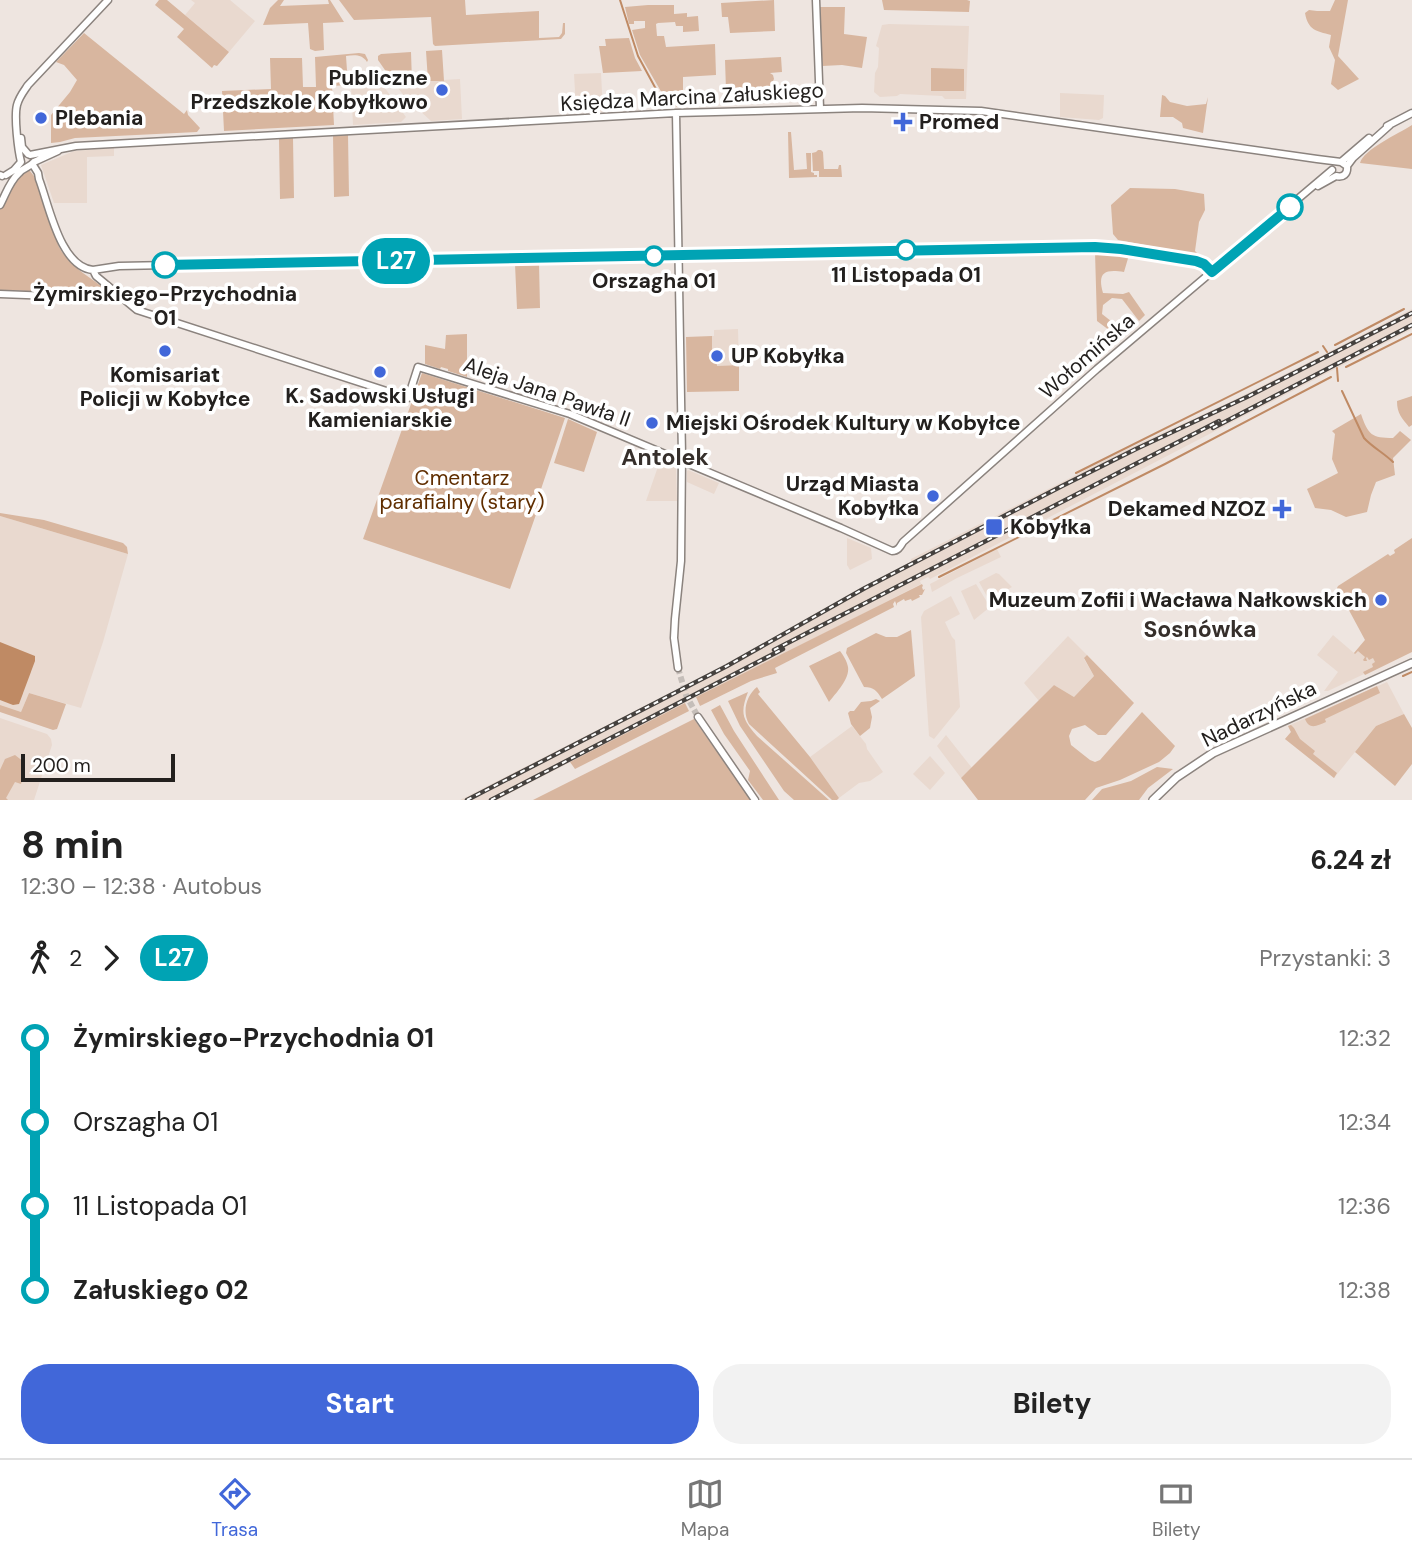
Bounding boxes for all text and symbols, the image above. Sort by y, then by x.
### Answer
place label: Publiczne Przedszkole Kobyłkowo [190,64,428,116]
street label: Księdza Marcina Załuskiego [560,76,824,118]
marker: Publiczne Przedszkole Kobyłkowo [434,82,450,98]
place label: Plebania [55,104,143,132]
place label: Promed [919,108,999,136]
marker: Plebania [33,110,49,126]
marker: Promed [893,112,913,132]
unlabelled marker [1277,194,1303,220]
line badge: L27 [356,238,436,284]
marker: 11 Listopada 01 [896,240,916,260]
text: L27 [376,245,416,276]
marker: Orszagha 01 [644,246,664,266]
marker: Żymirskiego-Przychodnia 01 [152,252,178,278]
place label: 11 Listopada 01 [831,261,981,289]
place label: Orszagha 01 [592,267,716,295]
place label: Żymirskiego-Przychodnia 01 [33,280,297,332]
street label: Wołomińska [1033,307,1141,405]
place label: UP Kobyłka [731,342,845,370]
marker: Komisariat Policji w Kobyłce [157,343,173,359]
marker: UP Kobyłka [709,348,725,364]
street label: Aleja Jana Pawła II [460,350,634,434]
place label: Komisariat Policji w Kobyłce [80,361,250,413]
marker: K. Sadowski Usługi Kamieniarskie [372,364,388,380]
place label: K. Sadowski Usługi Kamieniarskie [285,382,475,434]
place label: Miejski Ośrodek Kultury w Kobyłce [666,409,1020,437]
marker: Miejski Ośrodek Kultury w Kobyłce [644,415,660,431]
district label: Antolek [621,442,709,472]
park label: Cmentarz parafialny (stary) [379,464,545,516]
place label: Urząd Miasta Kobyłka [786,470,919,522]
marker: Urząd Miasta Kobyłka [925,488,941,504]
place label: Dekamed NZOZ [1108,495,1266,523]
marker: Dekamed NZOZ [1272,499,1292,519]
place label: Kobyłka [1010,513,1091,541]
marker: Kobyłka [984,517,1004,537]
place label: Muzeum Zofii i Wacława Nałkowskich [989,586,1367,614]
marker: Muzeum Zofii i Wacława Nałkowskich [1373,592,1389,608]
district label: Sosnówka [1143,614,1257,644]
street label: Nadarzyńska [1197,674,1321,754]
scale bar [21,751,175,783]
text: 200 m [32,753,91,778]
text: 8 min [21,820,124,870]
text: 6.24 zł [1311,843,1391,877]
text: 12:30 – 12:38 · Autobus [21,871,262,901]
icon: walk [21,939,59,977]
icon: forward [92,939,130,977]
text: L27 [154,942,194,973]
text: 2 [69,943,82,973]
text: Przystanki: 3 [1259,943,1391,973]
text: Żymirskiego-Przychodnia 01 [73,1021,434,1055]
text: 12:32 [1339,1023,1391,1053]
text: Orszagha 01 [73,1105,218,1139]
text: 12:34 [1338,1107,1391,1137]
text: 11 Listopada 01 [73,1189,248,1223]
text: 12:36 [1338,1191,1391,1221]
text: Załuskiego 02 [73,1273,248,1307]
text: 12:38 [1338,1275,1391,1305]
button: Start [21,1364,699,1444]
button: Bilety [713,1364,1391,1444]
tab: Trasa [211,1475,258,1542]
tab: Mapa [681,1475,729,1542]
tab: Bilety [1152,1475,1201,1542]

